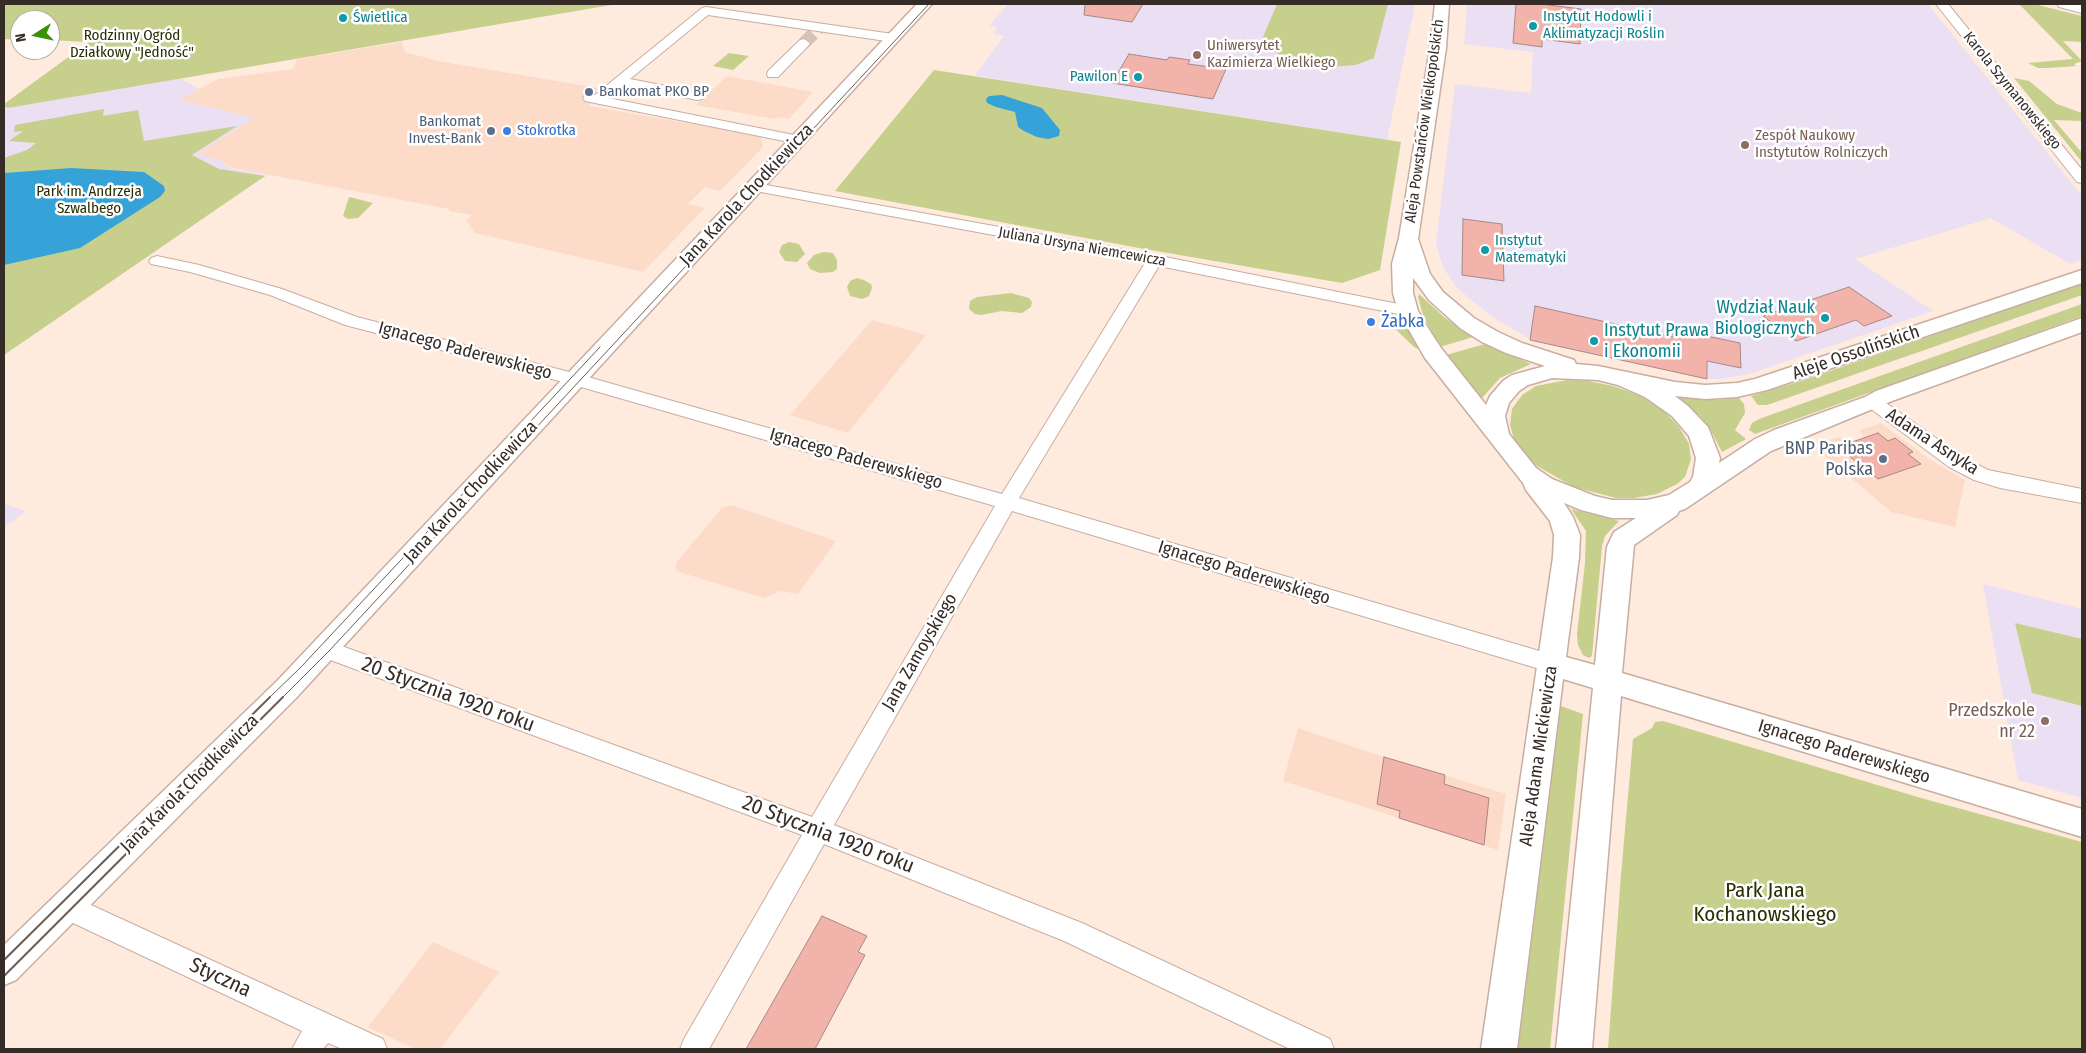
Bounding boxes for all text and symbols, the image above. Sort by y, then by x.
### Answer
place label: Instytut Hodowli i Aklimatyzacji Roślin [1543,8,1665,43]
place label: Świetlica [353,9,408,27]
north arrow [10,10,60,60]
marker: Świetlica [337,12,349,24]
street label: Aleja Powstańców Wielkopolskich [1402,18,1448,224]
marker: Instytut Hodowli i Aklimatyzacji Roślin [1527,20,1539,32]
park label: Rodzinny Ogród Działkowy "Jedność" [70,27,194,62]
street label: Karola Szymanowskiego [1959,28,2065,154]
text: N [12,32,30,43]
place label: Uniwersytet Kazimierza Wielkiego [1207,37,1336,72]
marker: Uniwersytet Kazimierza Wielkiego [1191,49,1203,61]
place label: Pawilon E [1070,68,1128,86]
marker: Pawilon E [1132,71,1144,83]
place label: Bankomat PKO BP [599,83,709,101]
marker: Bankomat PKO BP [583,86,595,98]
place label: Bankomat Invest-Bank [409,113,481,148]
street label: Jana Karola Chodkiewicza [675,119,819,271]
place label: Stokrotka [517,122,576,140]
marker: Bankomat Invest-Bank [485,125,497,137]
marker: Stokrotka [501,125,513,137]
place label: Zespół Naukowy Instytutów Rolniczych [1755,127,1888,162]
marker: Zespół Naukowy Instytutów Rolniczych [1739,139,1751,151]
park label: Park im. Andrzeja Szwalbego [36,183,142,218]
street label: Juliana Ursyna Niemcewicza [997,223,1167,271]
place label: Instytut Matematyki [1495,232,1566,267]
marker: Instytut Matematyki [1479,244,1491,256]
place label: Wydział Nauk Biologicznych [1715,297,1815,340]
place label: Żabka [1381,311,1425,333]
marker: Wydział Nauk Biologicznych [1819,312,1831,324]
marker: Żabka [1365,316,1377,328]
street label: Ignacego Paderewskiego [376,317,554,385]
place label: Instytut Prawa i Ekonomii [1604,320,1709,362]
street label: Aleje Ossolińskich [1790,321,1922,385]
marker: Instytut Prawa i Ekonomii [1588,335,1600,347]
street label: Adama Asnyka [1882,404,1982,480]
street label: Jana Karola Chodkiewicza [399,416,543,568]
street label: Ignacego Paderewskiego [767,424,945,494]
place label: BNP Paribas Polska [1785,438,1873,480]
marker: BNP Paribas Polska [1877,453,1889,465]
street label: Ignacego Paderewskiego [1155,536,1333,610]
street label: Jana Zamoyskiego [878,590,962,714]
street label: 20 Stycznia 1920 roku [358,652,538,738]
street label: Aleja Adama Mickiewicza [1516,664,1562,848]
place label: Przedszkole nr 22 [1948,700,2035,742]
street label: Jana Karola Chodkiewicza [116,710,264,858]
street label: Ignacego Paderewskiego [1755,715,1933,789]
marker: Przedszkole nr 22 [2039,715,2051,727]
street label: 20 Stycznia 1920 roku [738,791,918,879]
park label: Park Jana Kochanowskiego [1693,878,1837,928]
street label: Styczna [185,953,255,1003]

